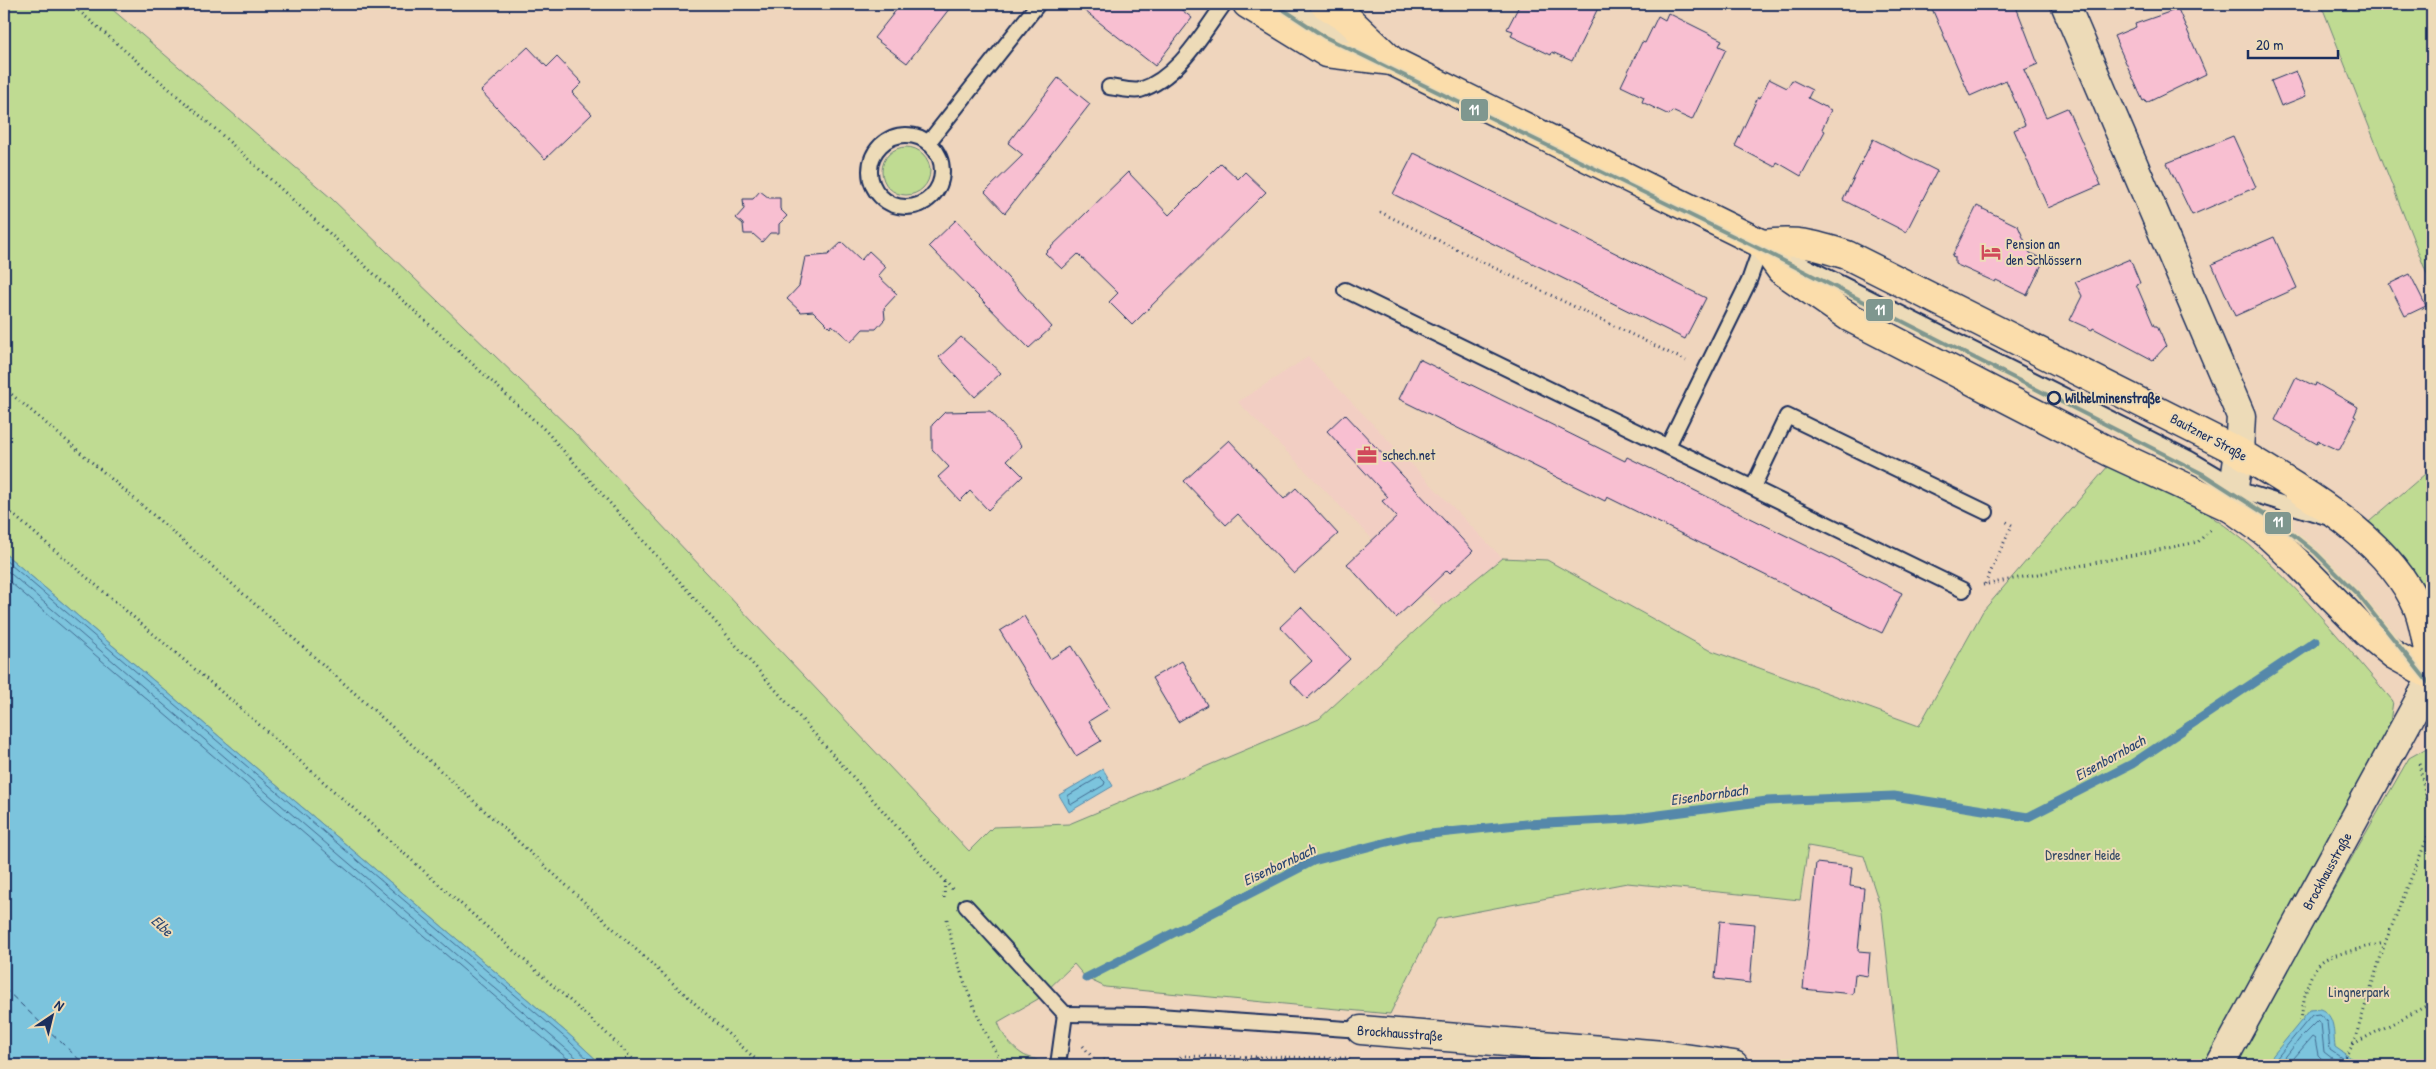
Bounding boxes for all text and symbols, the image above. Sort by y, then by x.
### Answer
scale bar [2248,28,2338,60]
text: 20 m [2256,34,2283,55]
line badge: 11 [1460,98,1489,122]
text: 11 [1469,100,1479,119]
place label: Pension an den Schlössern [2006,234,2082,269]
hotel icon: Pension an den Schlössern [1980,241,2002,263]
line badge: 11 [1865,298,1894,322]
text: 11 [1875,300,1885,319]
place label: Wilhelminenstraße [2065,388,2161,409]
marker: Wilhelminenstraße [2047,391,2061,405]
street label: Bautzner Straße [2167,408,2251,466]
office icon: schech.net [1356,444,1378,466]
place label: schech.net [1382,445,1435,464]
line badge: 11 [2264,511,2292,535]
text: 11 [2273,512,2283,531]
water label: Eisenbornbach [2071,729,2150,786]
water label: Eisenbornbach [1669,778,1750,810]
street label: Brockhausstraße [2297,828,2357,913]
water label: Eisenbornbach [1239,838,1320,890]
park label: Dresdner Heide [2045,845,2121,864]
water label: Elbe [147,910,179,942]
park label: Lingnerpark [2329,982,2390,1002]
north arrow [28,992,78,1042]
text: N [51,995,69,1015]
street label: Brockhausstraße [1357,1020,1444,1046]

